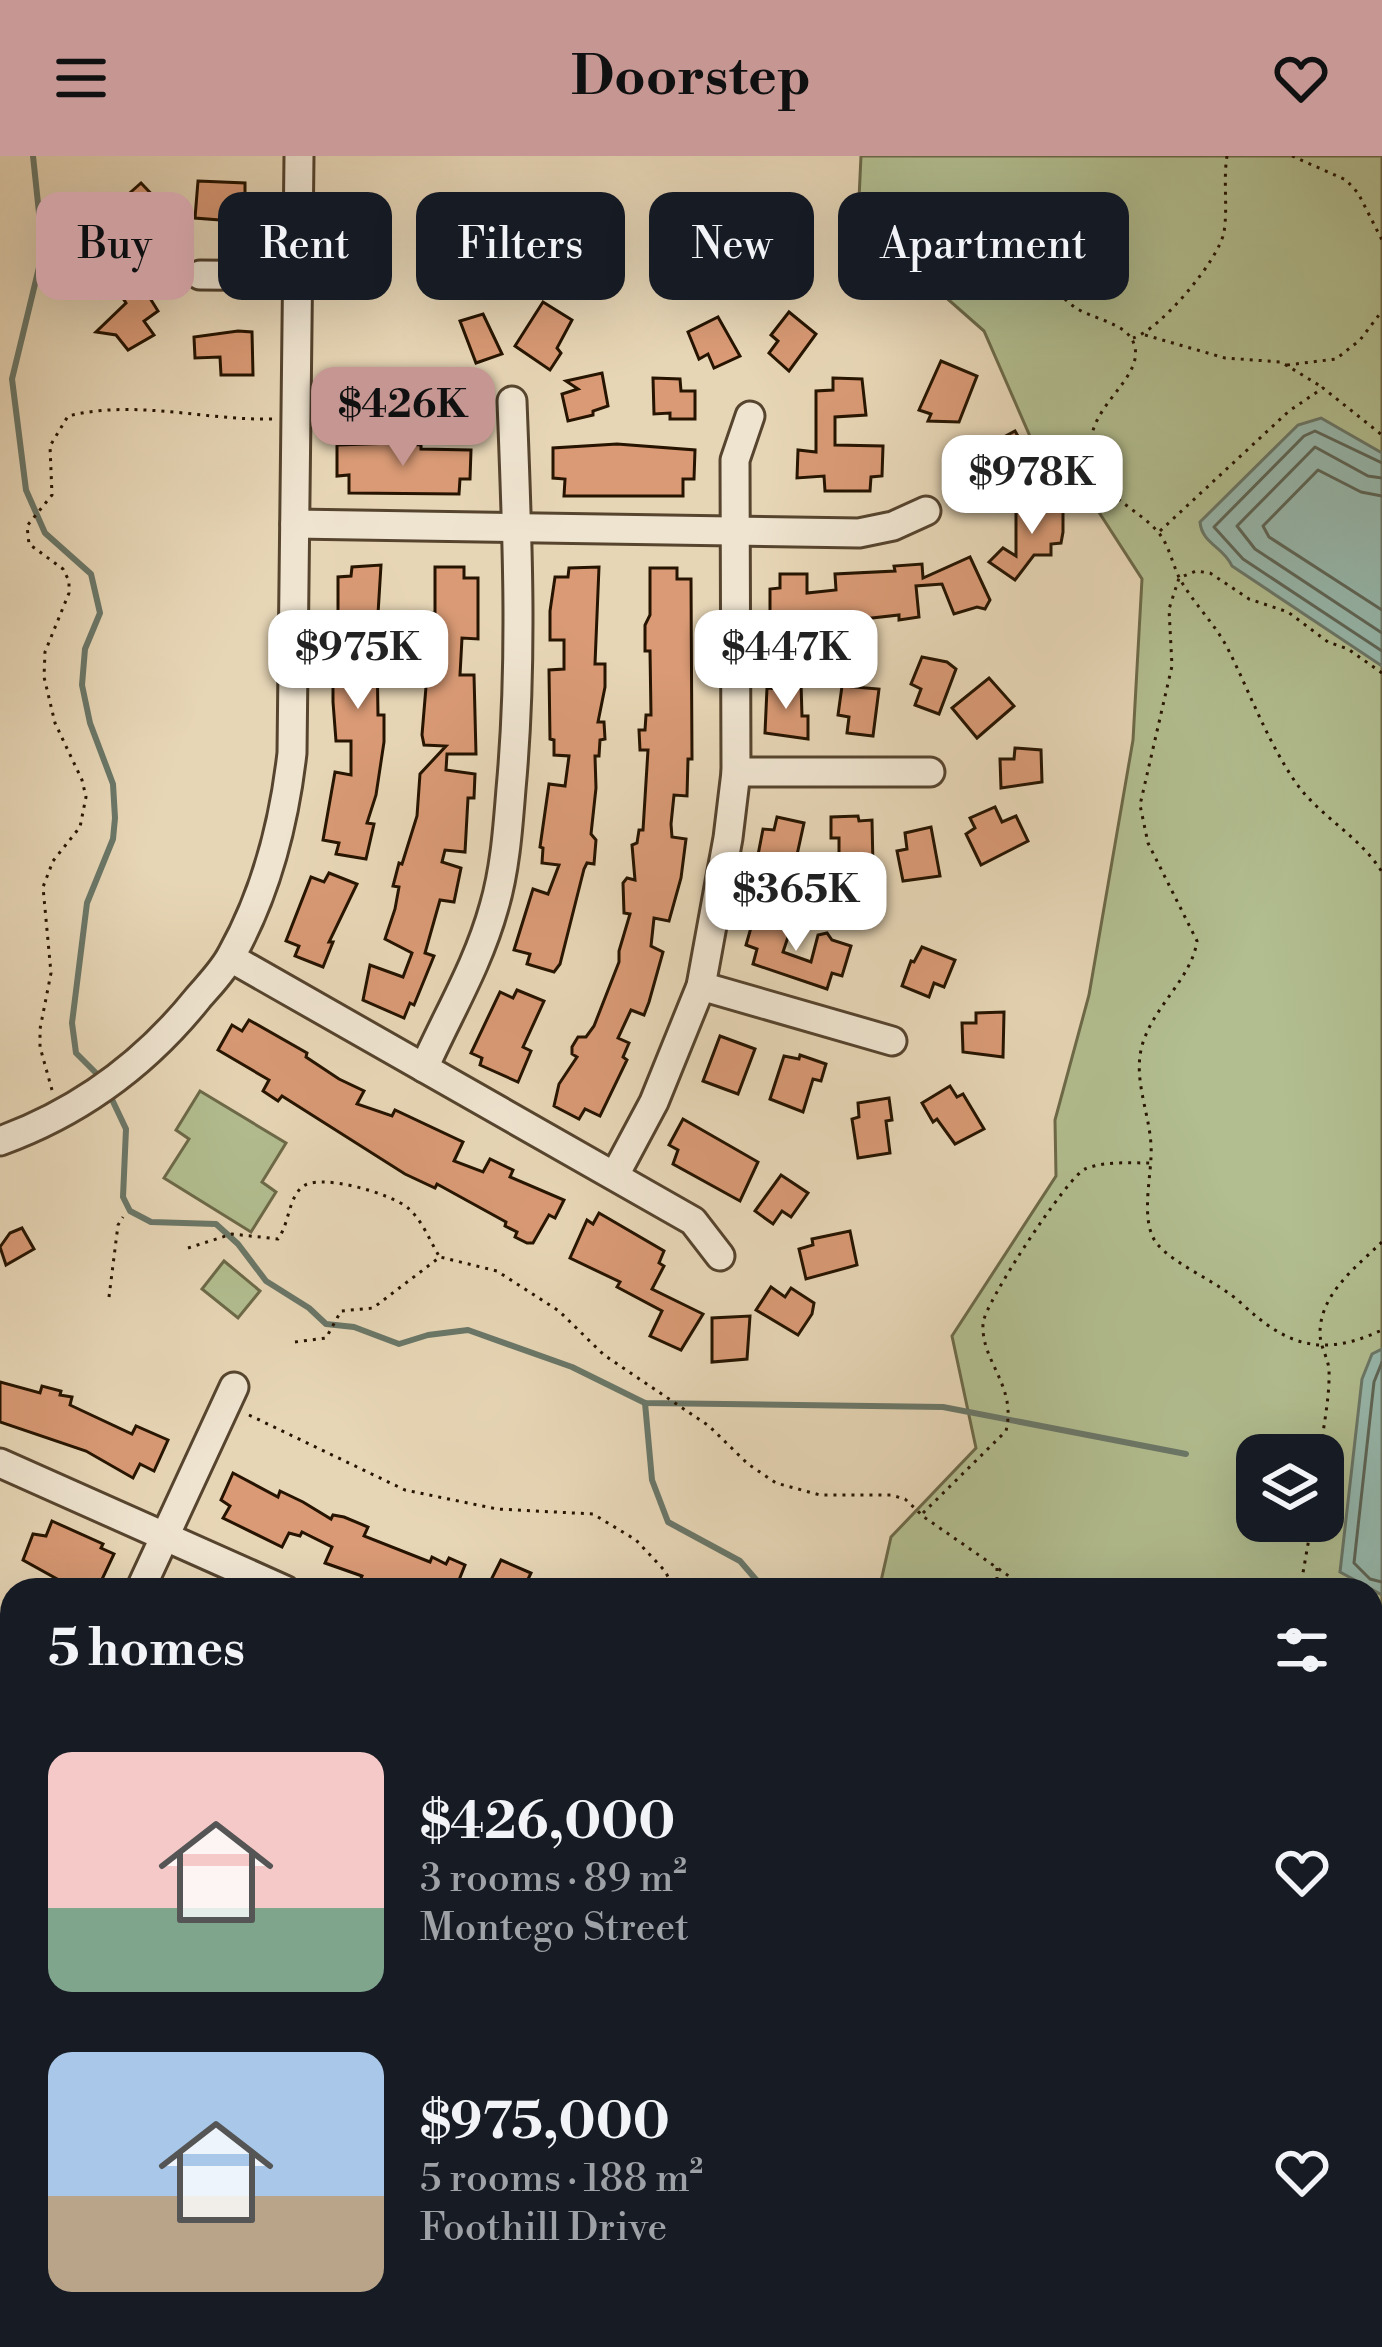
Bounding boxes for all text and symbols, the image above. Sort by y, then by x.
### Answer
text: Doorstep [571,44,811,112]
icon: menu [48,45,114,111]
icon: heart [1268,45,1334,111]
chip: Buy [36,192,194,300]
chip: Rent [218,192,392,300]
chip: Filters [416,192,625,300]
chip: New [649,192,814,300]
chip: Apartment [838,192,1129,300]
pin: $426K [319,367,487,469]
text: $426K [338,381,468,430]
pin: $978K [948,435,1116,537]
text: $978K [969,449,1095,498]
pin: $975K [274,610,442,712]
pin: $447K [702,610,870,712]
text: $975K [295,624,421,673]
text: $447K [722,624,850,673]
pin: $365K [712,852,880,954]
text: $365K [732,866,860,915]
map controls [1236,1434,1344,1542]
button: layers [1236,1434,1344,1542]
icon: filters [1269,1617,1335,1683]
text: 5 homes [48,1618,245,1682]
text: $426,000 [420,1791,675,1855]
icon: home [144,1800,288,1944]
icon: heart [1269,1839,1335,1905]
text: 3 rooms · 89 m² [420,1855,687,1904]
text: Montego Street [420,1904,689,1953]
text: $975,000 [420,2091,670,2155]
icon: home [144,2100,288,2244]
icon: heart [1269,2139,1335,2205]
text: 5 rooms · 188 m² [420,2155,703,2204]
text: Foothill Drive [420,2204,667,2253]

